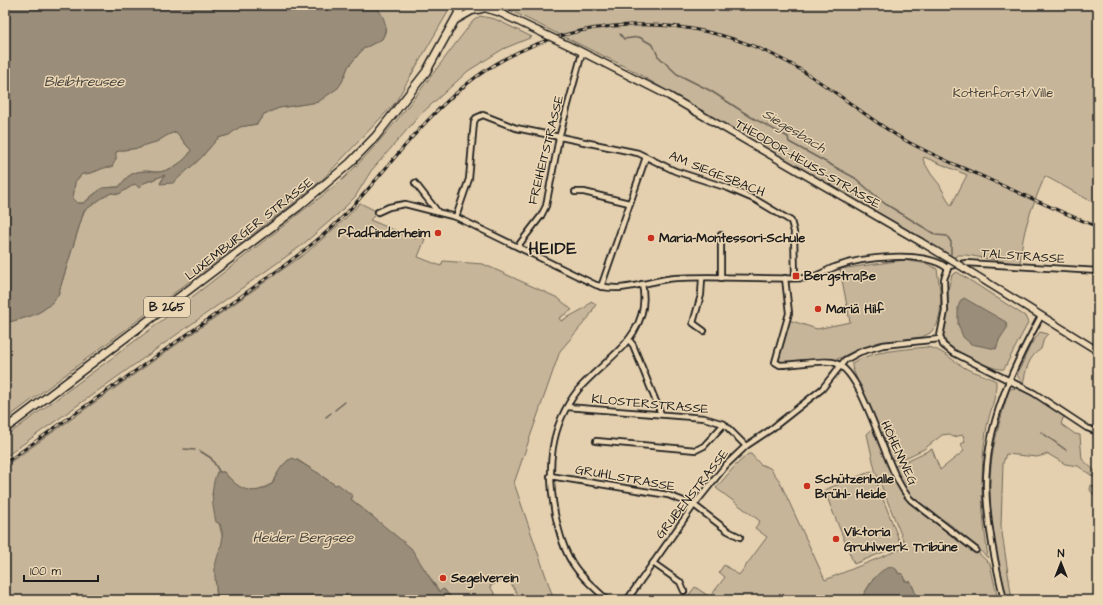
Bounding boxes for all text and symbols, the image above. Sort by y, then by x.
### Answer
water label: Bleibtreusee [44,72,125,92]
park label: Kottenforst/Ville [953,84,1053,102]
street label: FREIHEITSTRASSE [524,93,568,207]
water label: Siegesbach [758,104,831,158]
street label: THEODOR-HEUSS-STRASSE [732,115,884,213]
street label: AM SIEGESBACH [666,147,768,201]
street label: LUXEMBURGER STRASSE [181,173,317,285]
place label: Pfadfinderheim [338,224,431,242]
marker: Pfadfinderheim [433,228,443,238]
place label: Maria-Montessori-Schule [659,229,805,247]
marker: Maria-Montessori-Schule [646,233,656,243]
district label: HEIDE [528,237,578,261]
street label: TALSTRASSE [981,244,1066,268]
place label: Bergstraße [804,267,876,287]
marker: Bergstraße [791,271,801,281]
road number: B 265 [144,297,190,317]
place label: Mariä Hilf [826,300,885,318]
marker: Mariä Hilf [813,304,823,314]
street label: KLOSTERSTRASSE [591,390,710,418]
street label: HÖHENWEG [876,418,922,488]
street label: GRUBENSTRASSE [651,445,733,543]
street label: GRUHLSTRASSE [574,460,677,496]
place label: Schützenhalle Brühl- Heide [814,470,894,503]
marker: Schützenhalle Brühl- Heide [802,481,812,491]
place label: Viktoria Gruhlwerk Tribüne [843,523,958,556]
water label: Heider Bergsee [253,528,355,548]
marker: Viktoria Gruhlwerk Tribüne [831,534,841,544]
north arrow [1041,543,1081,583]
text: N [1058,546,1065,561]
scale bar [24,557,98,583]
text: 100 m [30,563,61,580]
place label: Segelverein [450,569,519,589]
marker: Segelverein [438,573,448,583]

